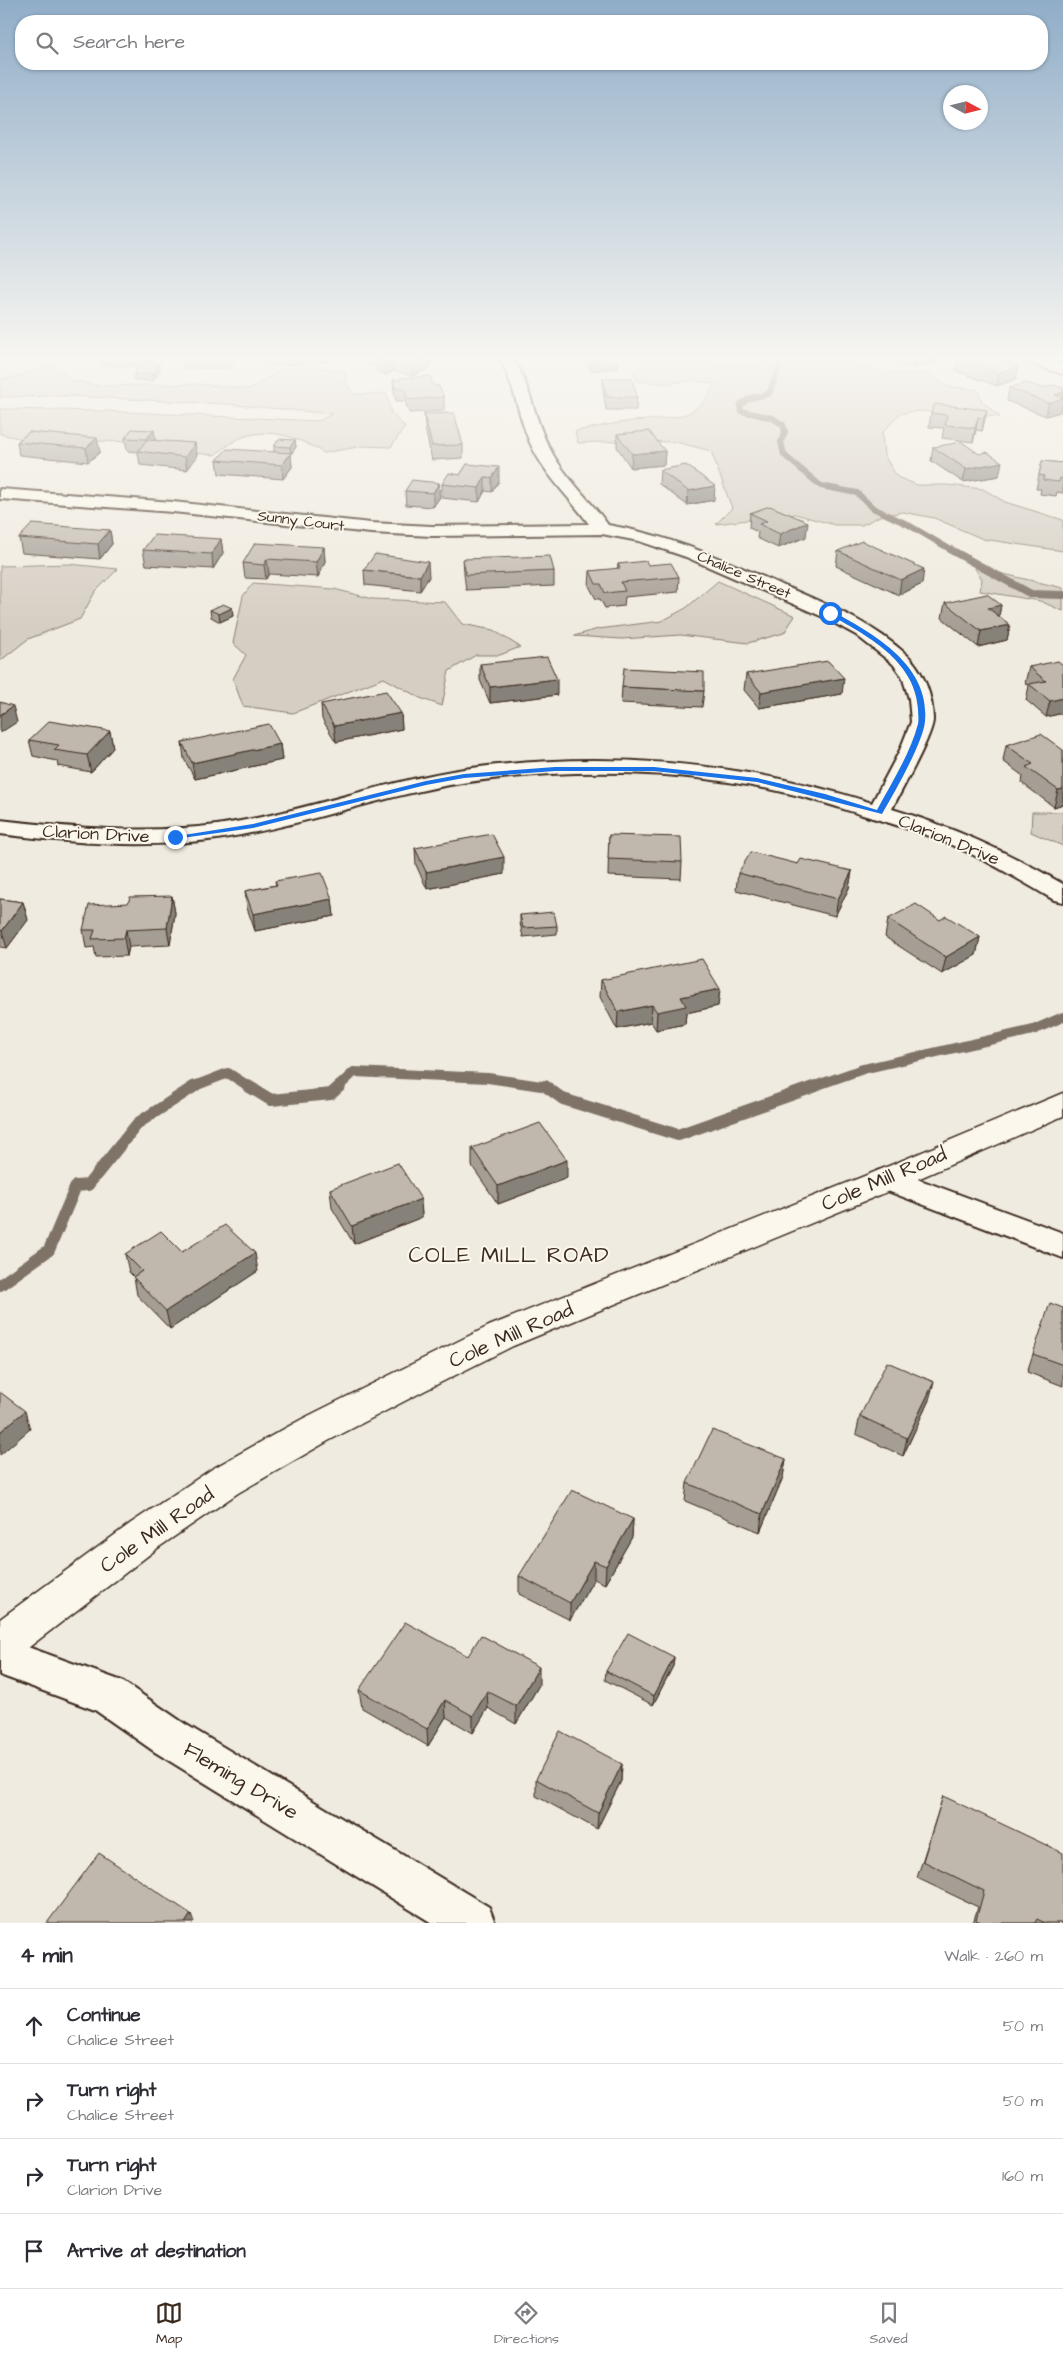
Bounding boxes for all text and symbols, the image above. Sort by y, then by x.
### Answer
search box [15,15,1048,70]
icon: search [33,29,61,57]
text: Search here [73,29,185,56]
north arrow [943,85,988,130]
street label: Sunny Court [256,505,346,538]
street label: Chalice Street [694,546,794,604]
route start [819,602,842,625]
street label: Clarion Drive [895,808,1004,872]
street label: Clarion Drive [42,819,150,849]
route end [164,826,187,849]
street label: Cole Mill Road [817,1139,951,1218]
district label: COLE MILL ROAD [409,1240,609,1271]
street label: Cole Mill Road [444,1294,578,1375]
street label: Cole Mill Road [94,1480,220,1580]
street label: Fleming Drive [177,1735,304,1828]
text: 4 min [20,1941,73,1970]
text: Walk · 260 m [944,1945,1043,1967]
text: Continue [67,2002,141,2029]
icon: ahead [20,2012,48,2040]
text: 50 m [1003,2015,1043,2037]
text: Chalice Street [67,2029,174,2051]
text: Turn right [67,2077,156,2104]
icon: right [20,2087,48,2115]
text: 50 m [1003,2090,1043,2112]
text: Chalice Street [67,2104,174,2126]
text: Turn right [67,2152,156,2179]
icon: right [20,2162,48,2190]
text: 160 m [1002,2165,1043,2187]
text: Clarion Drive [67,2179,162,2201]
icon: arrive [20,2237,48,2265]
text: Arrive at destination [67,2238,246,2265]
tab: Map [155,2299,183,2349]
tab: Directions [494,2299,559,2349]
tab: Saved [870,2299,908,2349]

